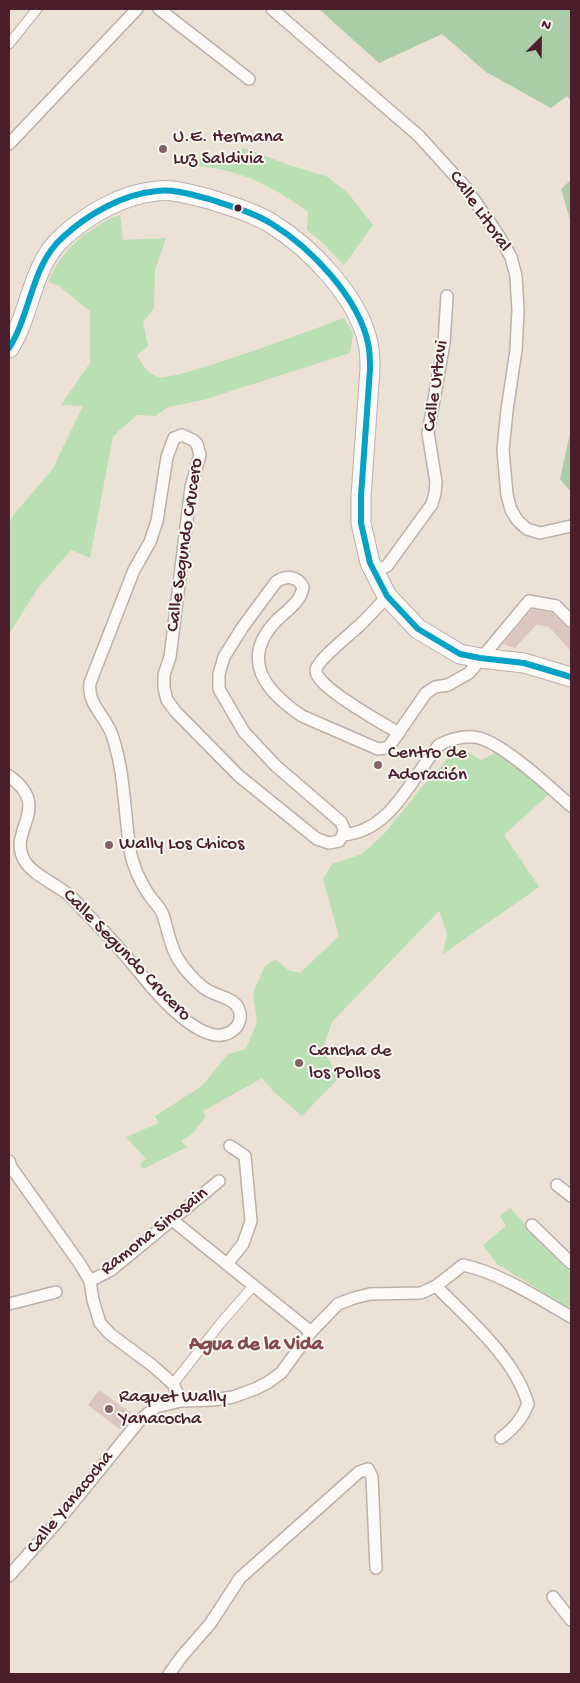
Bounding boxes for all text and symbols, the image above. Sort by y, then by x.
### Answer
north arrow [515,15,565,65]
text: N [539,16,554,35]
place label: U.E. Hermana Luz Saldivia [173,127,283,171]
marker: U.E. Hermana Luz Saldivia [157,143,169,155]
street label: Calle Litoral [443,167,515,257]
unlabelled marker [233,203,243,213]
street label: Calle Urtavi [419,339,455,433]
street label: Calle Segundo Crucero [163,457,209,633]
place label: Centro de Adoración [388,743,467,787]
marker: Centro de Adoración [372,759,384,771]
place label: Wally Los Chicos [119,834,244,856]
marker: Wally Los Chicos [103,839,115,851]
street label: Calle Segundo Crucero [57,885,195,1027]
place label: Cancha de los Pollos [309,1041,392,1085]
marker: Cancha de los Pollos [293,1057,305,1069]
street label: Ramona Sinosain [97,1183,213,1281]
district label: Agua de la Vida [189,1334,323,1358]
place label: Raquet Wally Yanacocha [119,1387,226,1431]
marker: Raquet Wally Yanacocha [103,1403,115,1415]
street label: Calle Yanacocha [22,1447,120,1559]

